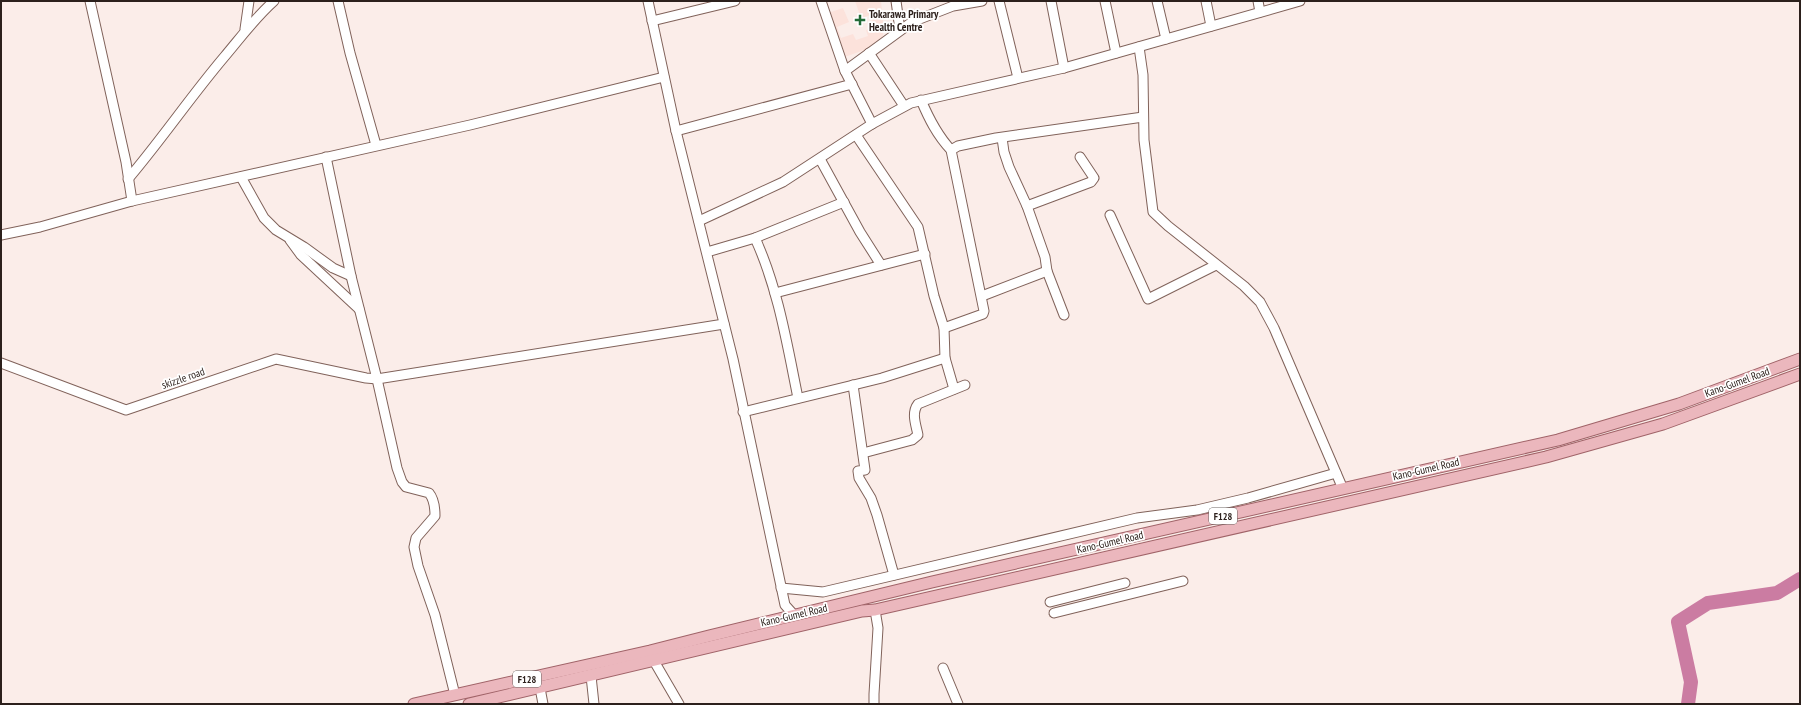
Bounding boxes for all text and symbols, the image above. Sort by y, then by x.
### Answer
place label: Tokarawa Primary Health Centre [869,7,939,34]
marker: Tokarawa Primary Health Centre [854,14,866,26]
street label: skizzle road [160,364,207,392]
street label: Kano-Gumel Road [1703,364,1772,400]
street label: Kano-Gumel Road [1391,454,1461,483]
road number: F128 [1209,508,1237,524]
street label: Kano-Gumel Road [1075,527,1145,556]
street label: Kano-Gumel Road [759,600,829,629]
road number: F128 [513,671,541,687]

